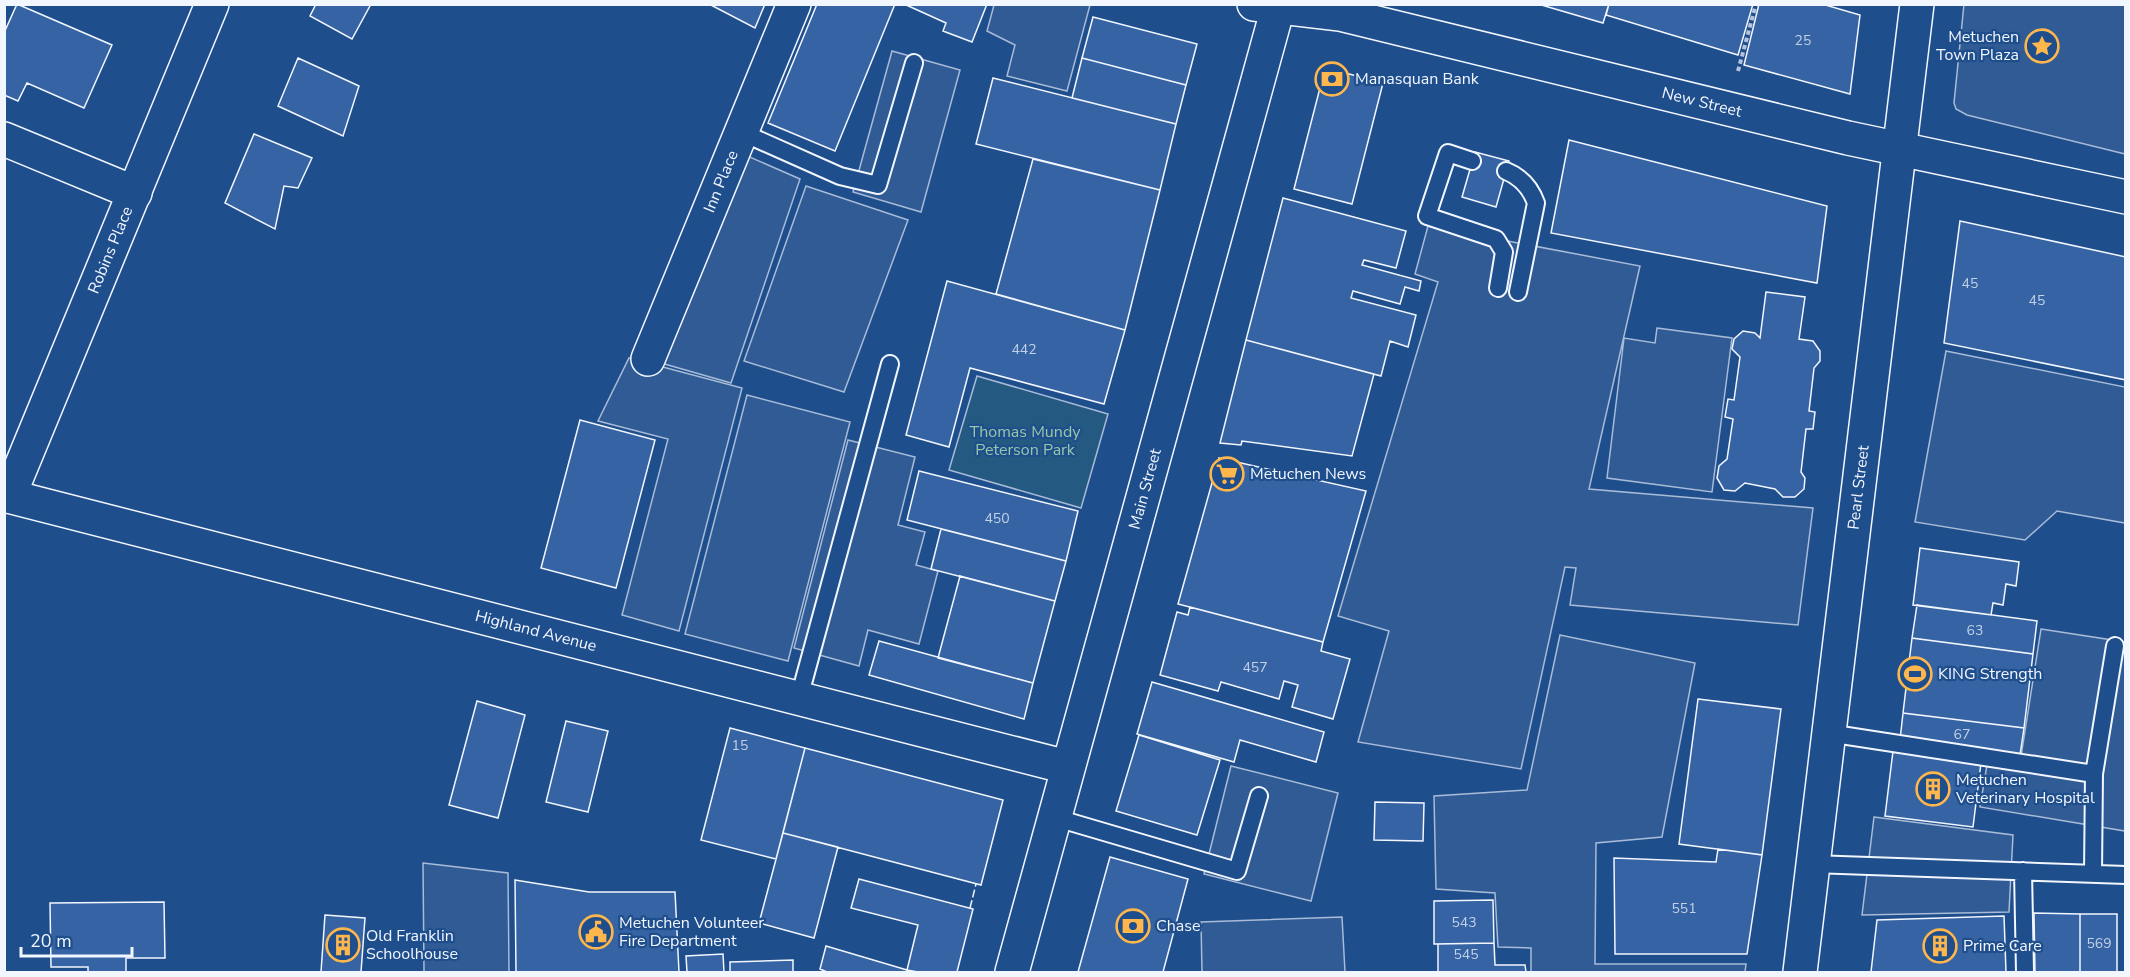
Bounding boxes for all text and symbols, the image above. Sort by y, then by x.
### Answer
place label: Metuchen Town Plaza [1936,26,2019,66]
place icon: Metuchen Town Plaza [2024,28,2060,64]
house number: 25 [1795,31,1811,50]
bank icon: Manasquan Bank [1314,61,1350,97]
place label: Manasquan Bank [1355,68,1480,90]
street label: New Street [1660,82,1744,123]
street label: Inn Place [698,147,744,216]
street label: Robins Place [83,203,138,297]
house number: 45 [1962,274,1978,293]
house number: 45 [2029,291,2045,310]
house number: 442 [1011,340,1037,359]
park label: Thomas Mundy Peterson Park [970,421,1081,461]
street label: Pearl Street [1843,444,1875,531]
street label: Main Street [1124,446,1167,532]
supermarket icon: Metuchen News [1209,456,1245,492]
place label: Metuchen News [1250,463,1366,485]
house number: 450 [984,509,1010,528]
street label: Highland Avenue [473,605,599,657]
house number: 63 [1967,621,1983,640]
sports icon: KING Strength [1897,656,1933,692]
house number: 457 [1242,658,1268,677]
place label: KING Strength [1938,663,2042,685]
house number: 67 [1954,725,1970,744]
house number: 15 [732,736,748,755]
place label: Metuchen Veterinary Hospital [1955,769,2095,809]
building icon: Metuchen Veterinary Hospital [1915,771,1951,807]
house number: 551 [1671,899,1697,918]
bank icon: Chase [1115,908,1151,944]
place label: Metuchen Volunteer Fire Department [619,912,764,952]
house number: 543 [1451,913,1477,932]
public building icon: Metuchen Volunteer Fire Department [578,914,614,950]
place label: Chase [1156,915,1201,937]
scale bar [21,920,132,958]
place label: Old Franklin Schoolhouse [366,925,458,965]
building icon: Old Franklin Schoolhouse [325,927,361,963]
building icon: Prime Care [1922,928,1958,964]
text: 20 m [30,929,72,953]
house number: 569 [2086,934,2112,953]
place label: Prime Care [1963,935,2042,957]
house number: 545 [1453,945,1479,964]

